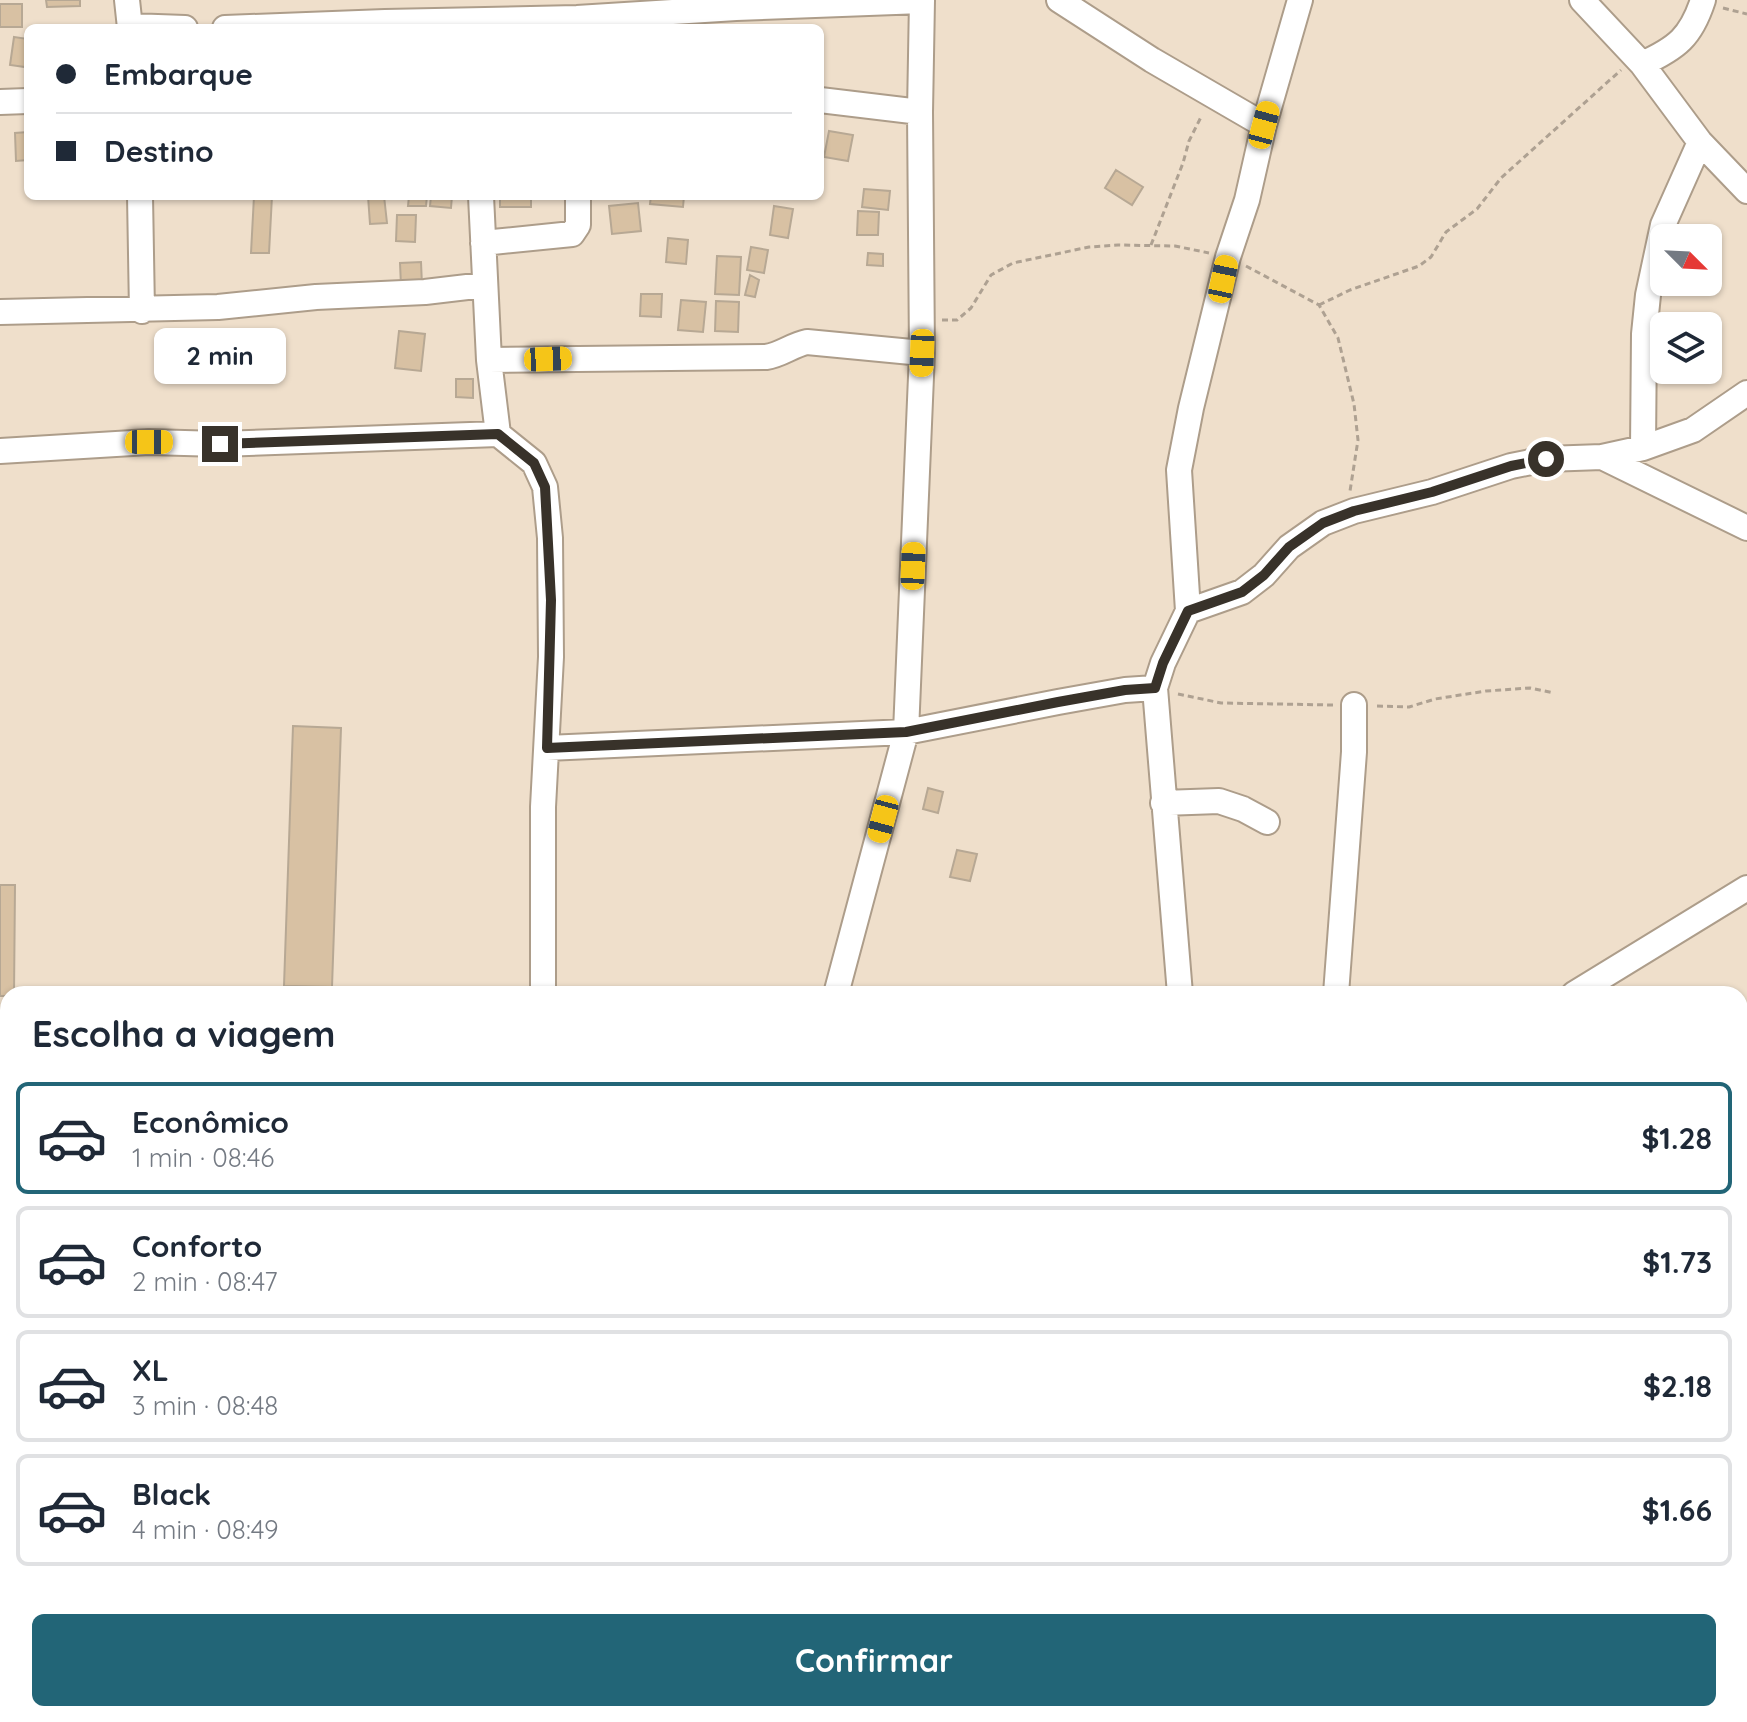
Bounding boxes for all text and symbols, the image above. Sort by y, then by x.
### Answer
text: Embarque [104,55,253,93]
car [1246,99,1282,151]
text: Destino [104,132,214,170]
north arrow [1650,224,1722,296]
map controls [1650,224,1722,384]
car [1206,253,1240,305]
button: layers [1650,312,1722,384]
callout: 2 min [154,328,286,384]
car [909,329,935,377]
text: 2 min [186,339,254,372]
car [524,346,572,372]
route end [202,426,238,462]
car [125,430,173,454]
route start [1528,441,1564,477]
car [900,542,926,590]
car [865,793,901,845]
text: Escolha a viagem [32,1011,335,1056]
icon: car [36,1102,108,1174]
text: Econômico [132,1103,289,1141]
text: $1.28 [1641,1119,1712,1157]
text: 1 min · 08:46 [132,1141,274,1174]
icon: car [36,1226,108,1298]
text: Conforto [132,1227,262,1265]
text: $1.73 [1642,1243,1712,1281]
text: 2 min · 08:47 [132,1265,278,1298]
icon: car [36,1350,108,1422]
text: XL [132,1351,169,1389]
text: $2.18 [1643,1367,1712,1405]
text: 3 min · 08:48 [132,1389,278,1422]
icon: car [36,1474,108,1546]
text: Black [132,1475,211,1513]
text: $1.66 [1642,1491,1712,1529]
text: 4 min · 08:49 [132,1513,278,1546]
button: Confirmar [32,1614,1716,1706]

